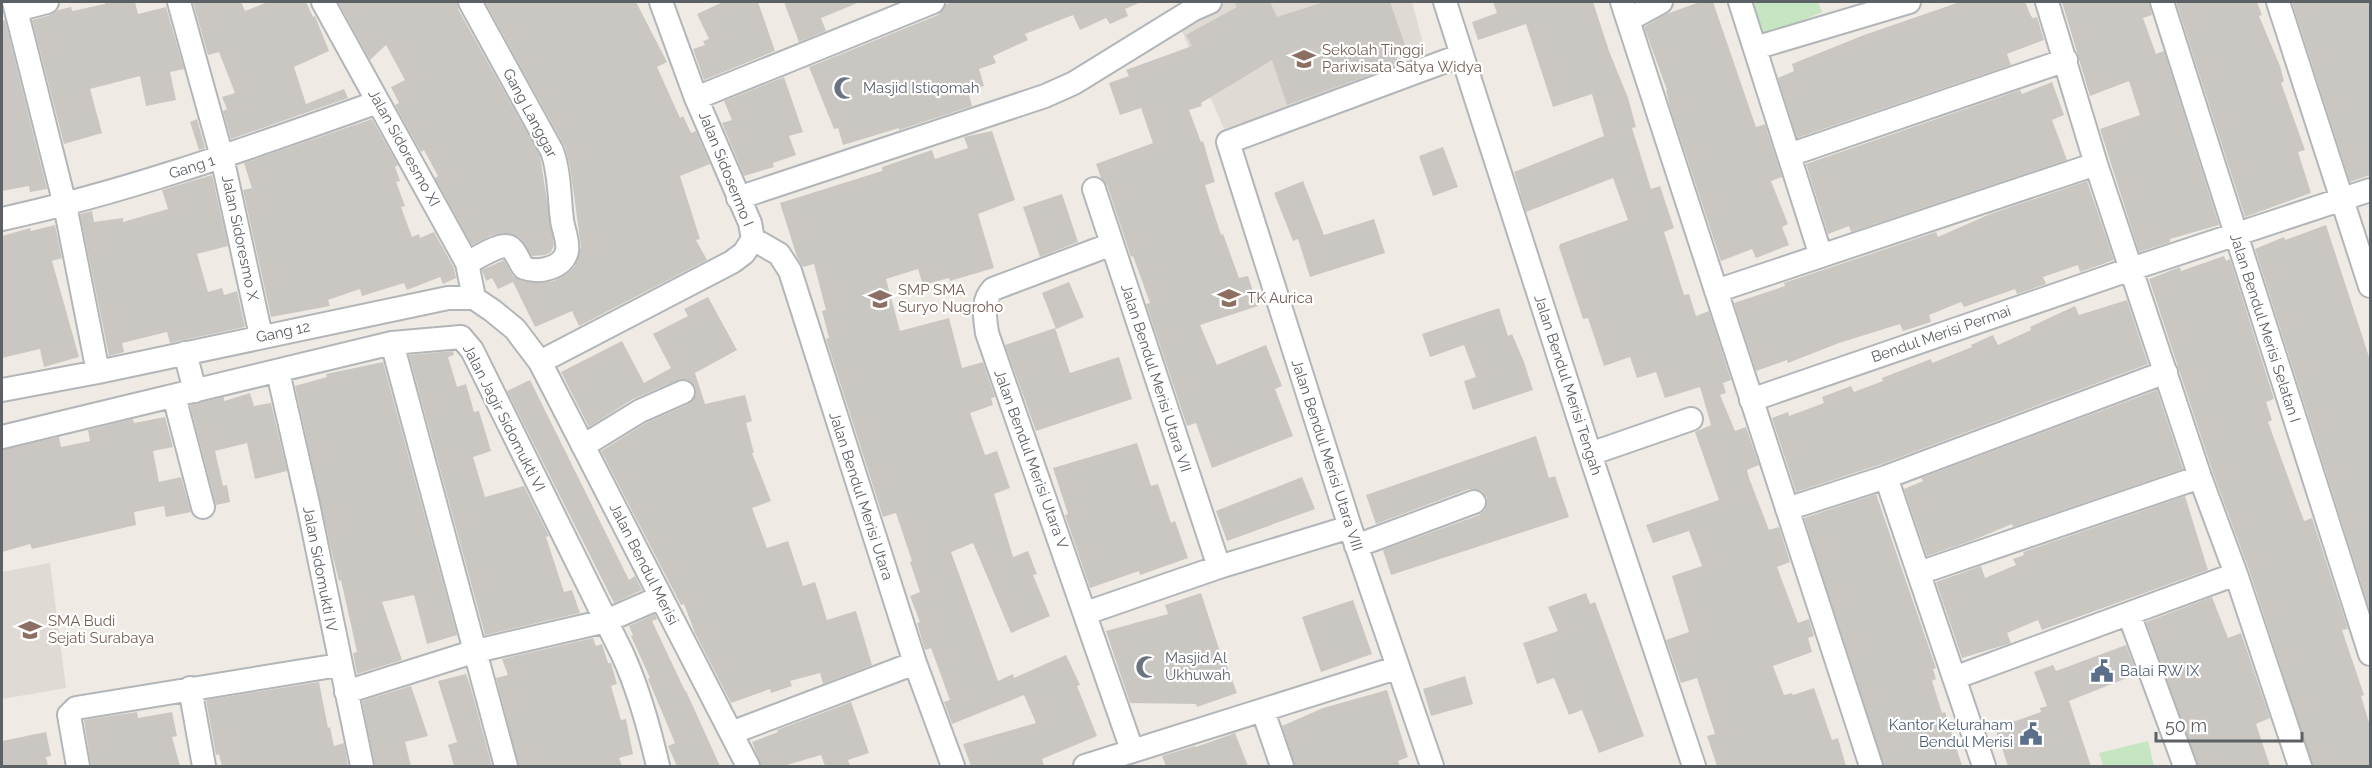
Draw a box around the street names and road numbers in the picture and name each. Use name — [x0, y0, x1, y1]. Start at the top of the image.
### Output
street label: Gang Langgar — [499, 65, 561, 161]
street label: Jalan Sidoresmo XI — [364, 86, 444, 210]
street label: Jalan Sidosermo I — [695, 109, 757, 229]
street label: Gang 1 — [167, 151, 218, 183]
street label: Jalan Sidoresmo X — [218, 174, 262, 303]
street label: Jalan Bendul Merisi Selatan I — [2226, 231, 2304, 425]
street label: Jalan Bendul Merisi Utara VII — [1117, 282, 1195, 474]
street label: Jalan Bendul Merisi Tengah — [1530, 292, 1606, 478]
street label: Bendul Merisi Permai — [1869, 302, 2013, 366]
street label: Gang 12 — [254, 317, 312, 347]
street label: Jalan Jagir Sidomukti VI — [459, 341, 549, 495]
street label: Jalan Bendul Merisi Utara VIII — [1287, 357, 1367, 553]
street label: Jalan Bendul Merisi Utara V — [990, 367, 1072, 551]
street label: Jalan Bendul Merisi Utara — [825, 410, 897, 582]
street label: Jalan Bendul Merisi — [606, 500, 682, 628]
street label: Jalan Sidomukti IV — [299, 505, 341, 633]

